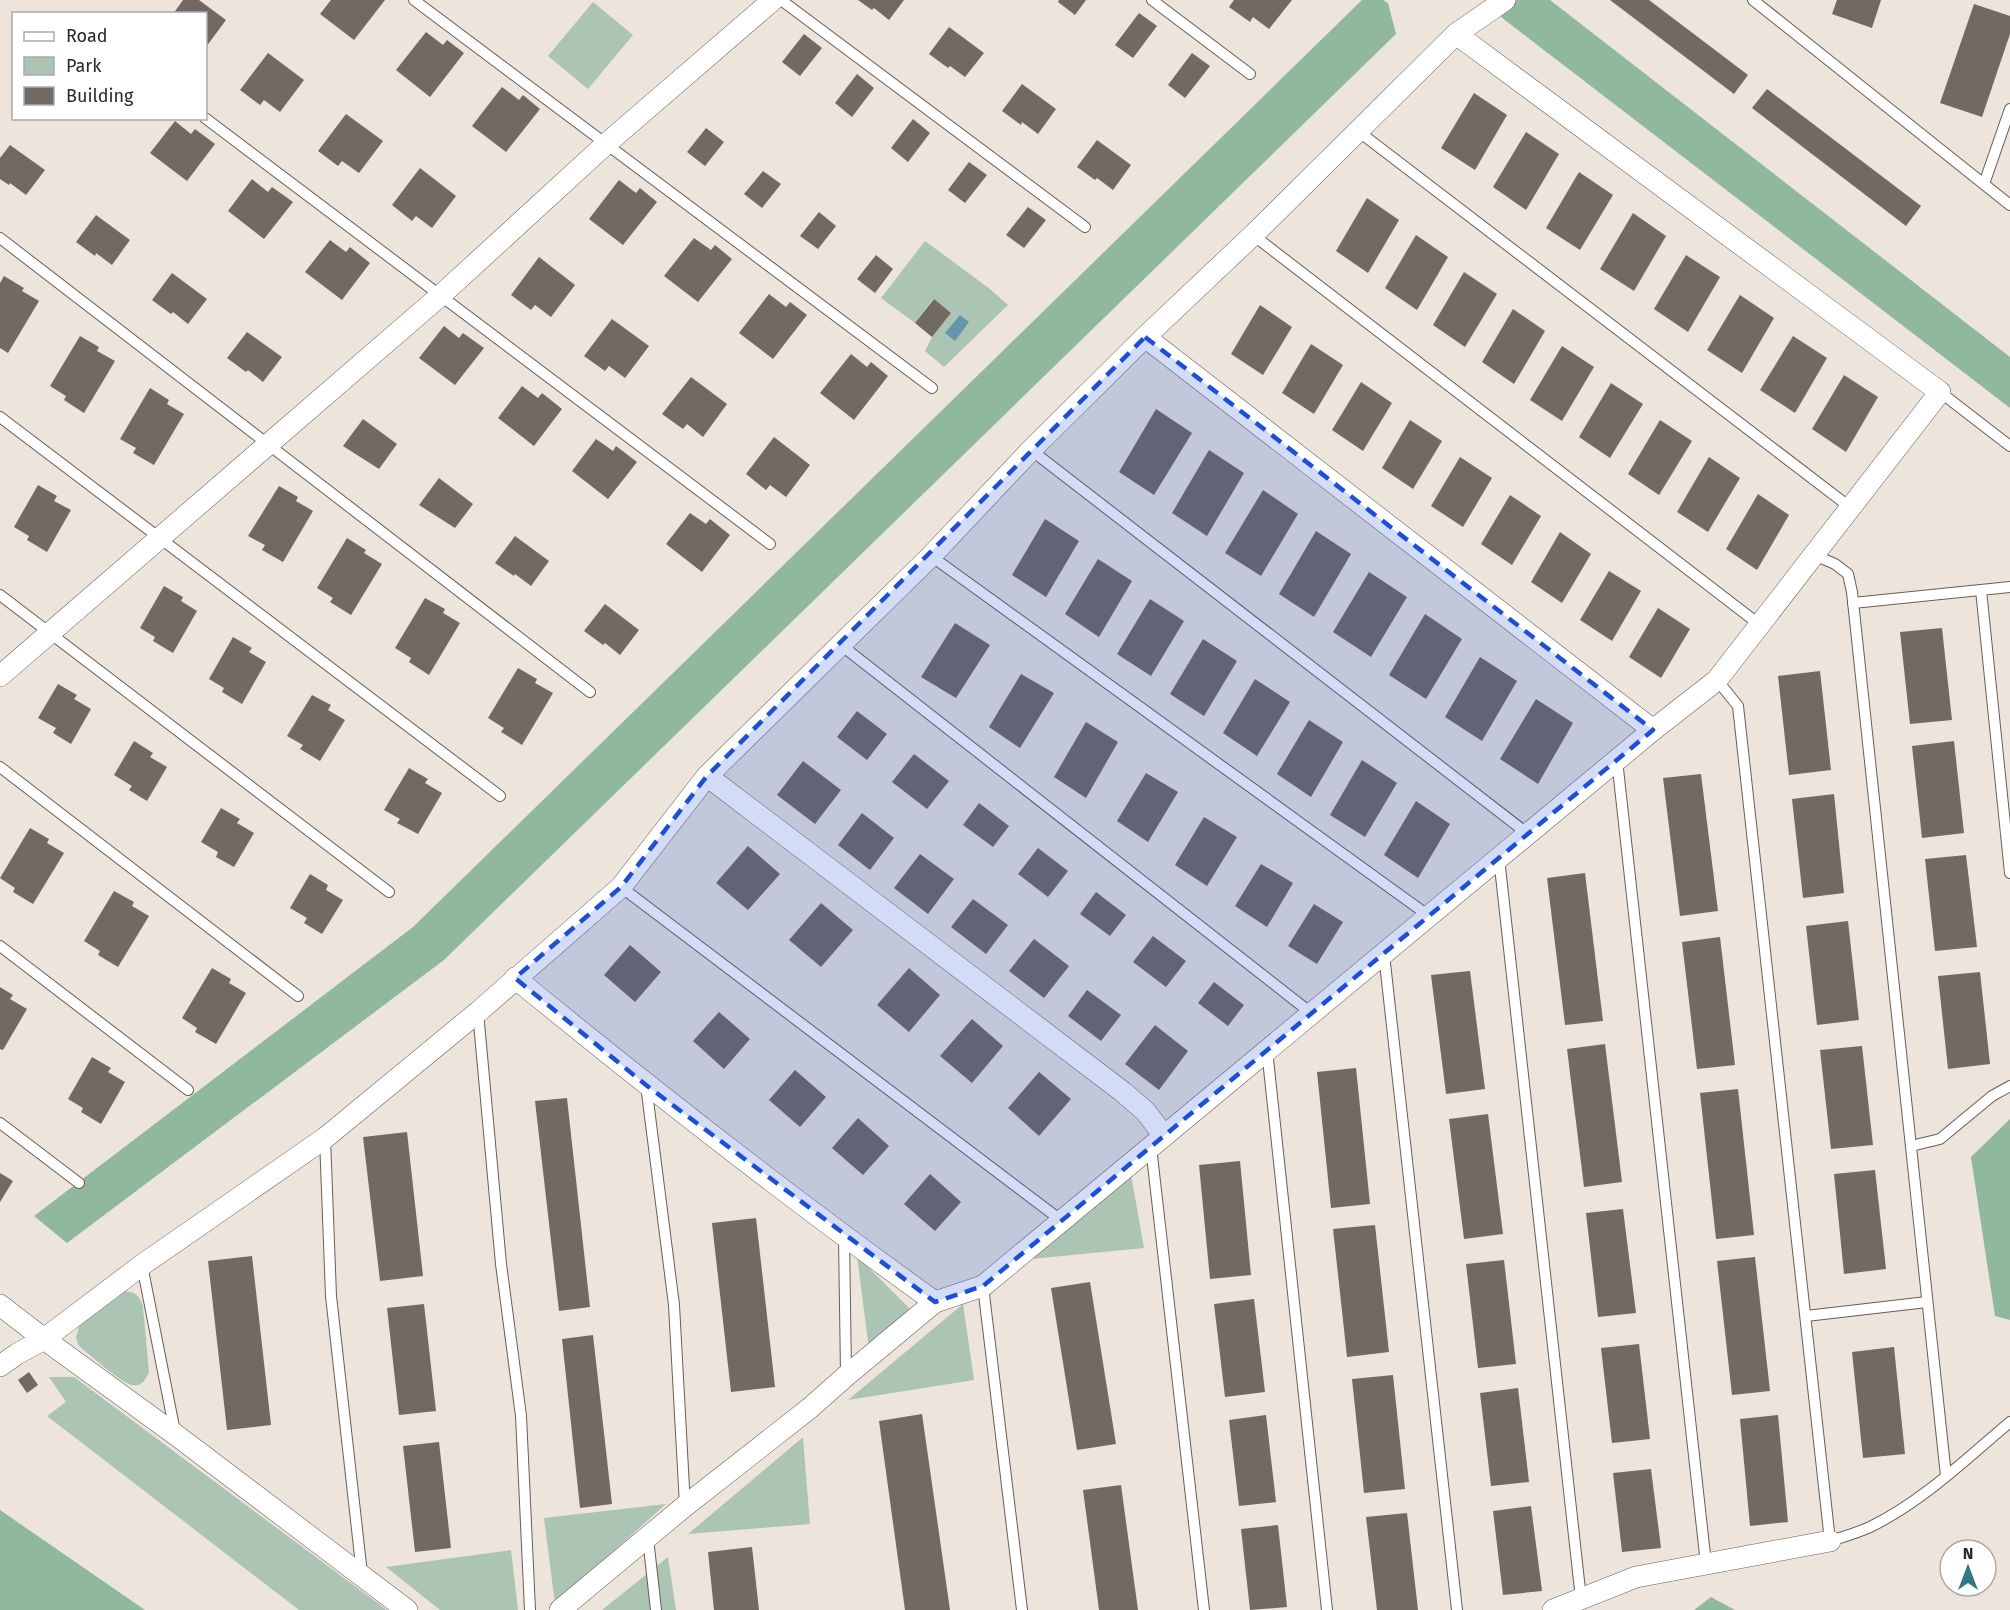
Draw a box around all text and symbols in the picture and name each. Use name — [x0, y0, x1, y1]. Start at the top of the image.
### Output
legend — [12, 12, 207, 120]
text: Road — [66, 25, 108, 47]
text: Park — [66, 55, 102, 77]
text: Building — [66, 85, 134, 107]
north arrow — [1938, 1538, 1998, 1598]
text: N — [1963, 1544, 1973, 1563]

